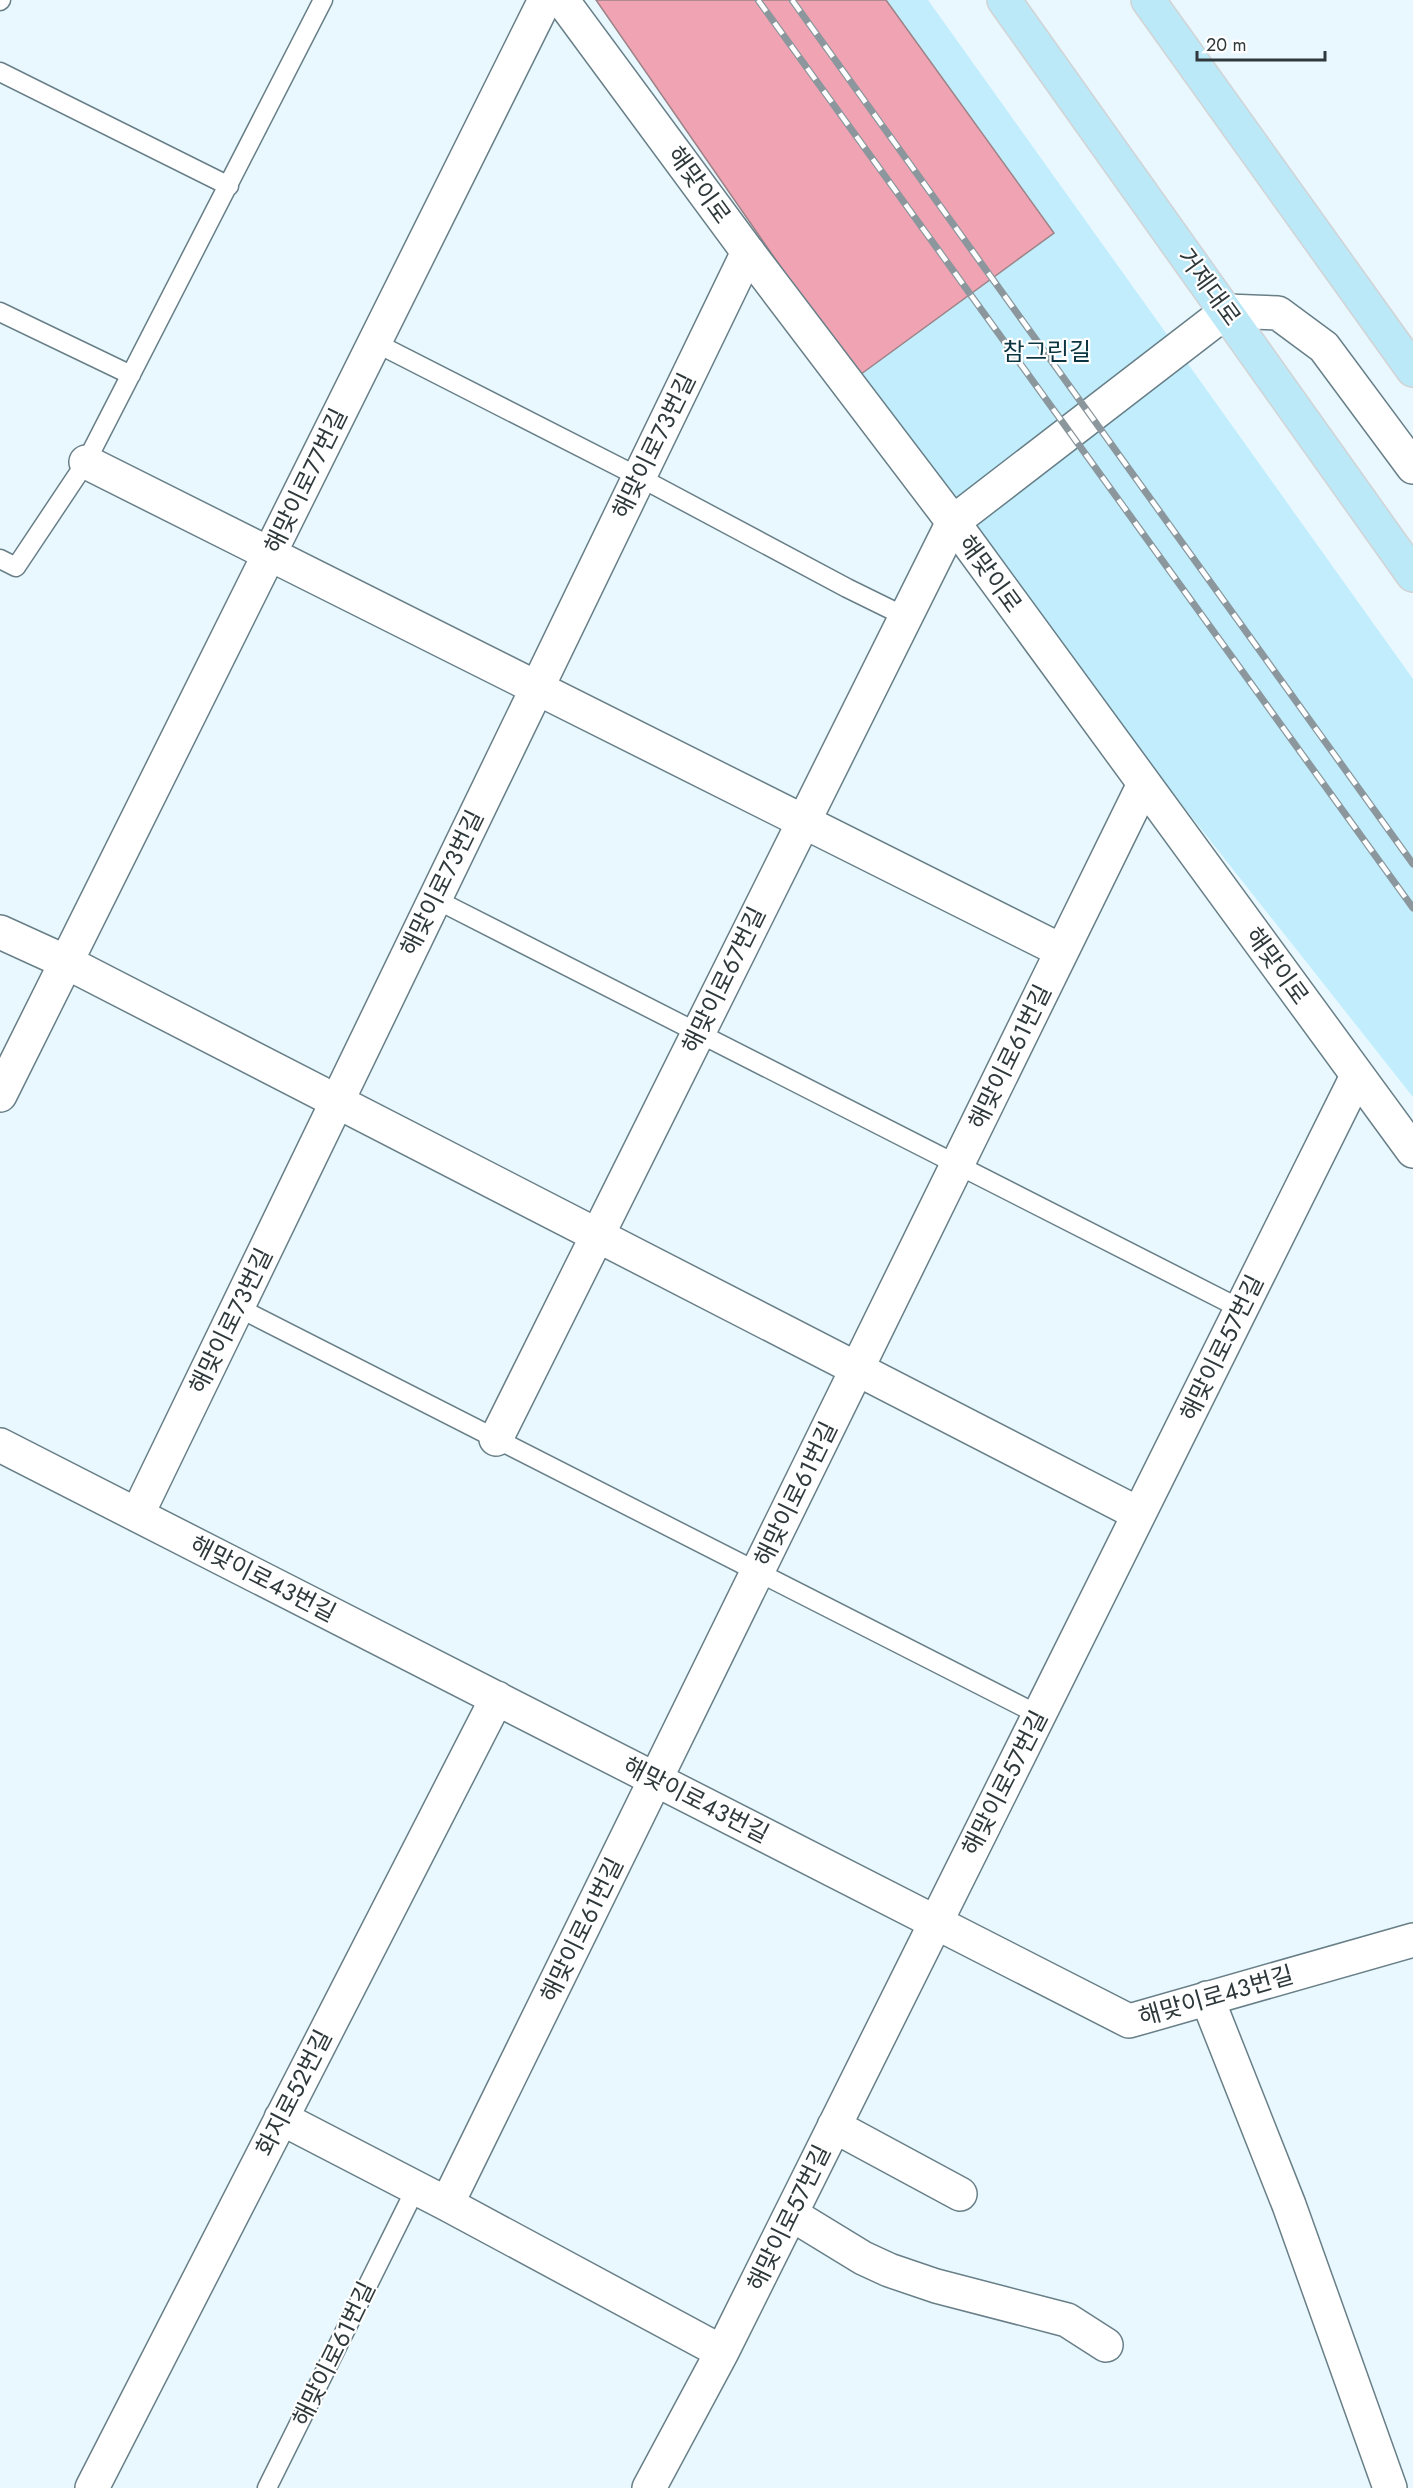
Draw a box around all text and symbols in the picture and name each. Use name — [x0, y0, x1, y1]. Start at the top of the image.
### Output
scale bar — [1197, 24, 1324, 62]
text: 20 m — [1206, 32, 1246, 58]
street label: 해맞이로 — [659, 139, 740, 231]
street label: 거제대로 — [1169, 241, 1250, 333]
park label: 참그린길 — [1003, 334, 1091, 369]
street label: 해맞이로73번길 — [603, 367, 704, 525]
street label: 해맞이로77번길 — [255, 402, 356, 559]
street label: 해맞이로 — [950, 528, 1031, 620]
street label: 해맞이로73번길 — [391, 804, 492, 962]
street label: 해맞이로67번길 — [673, 901, 774, 1059]
street label: 해맞이로 — [1237, 920, 1318, 1012]
street label: 해맞이로61번길 — [959, 979, 1060, 1135]
street label: 해맞이로73번길 — [180, 1242, 281, 1400]
street label: 해맞이로57번길 — [1171, 1269, 1272, 1427]
street label: 해맞이로61번길 — [745, 1416, 846, 1572]
street label: 해맞이로43번길 — [184, 1527, 342, 1630]
street label: 해맞이로57번길 — [953, 1704, 1056, 1861]
street label: 해맞이로43번길 — [617, 1748, 775, 1851]
street label: 해맞이로61번길 — [531, 1852, 632, 2008]
street label: 해맞이로43번길 — [1134, 1957, 1297, 2034]
street label: 화지로52번길 — [247, 2024, 340, 2162]
street label: 해맞이로57번길 — [738, 2139, 839, 2297]
street label: 해맞이로61번길 — [283, 2276, 384, 2432]

